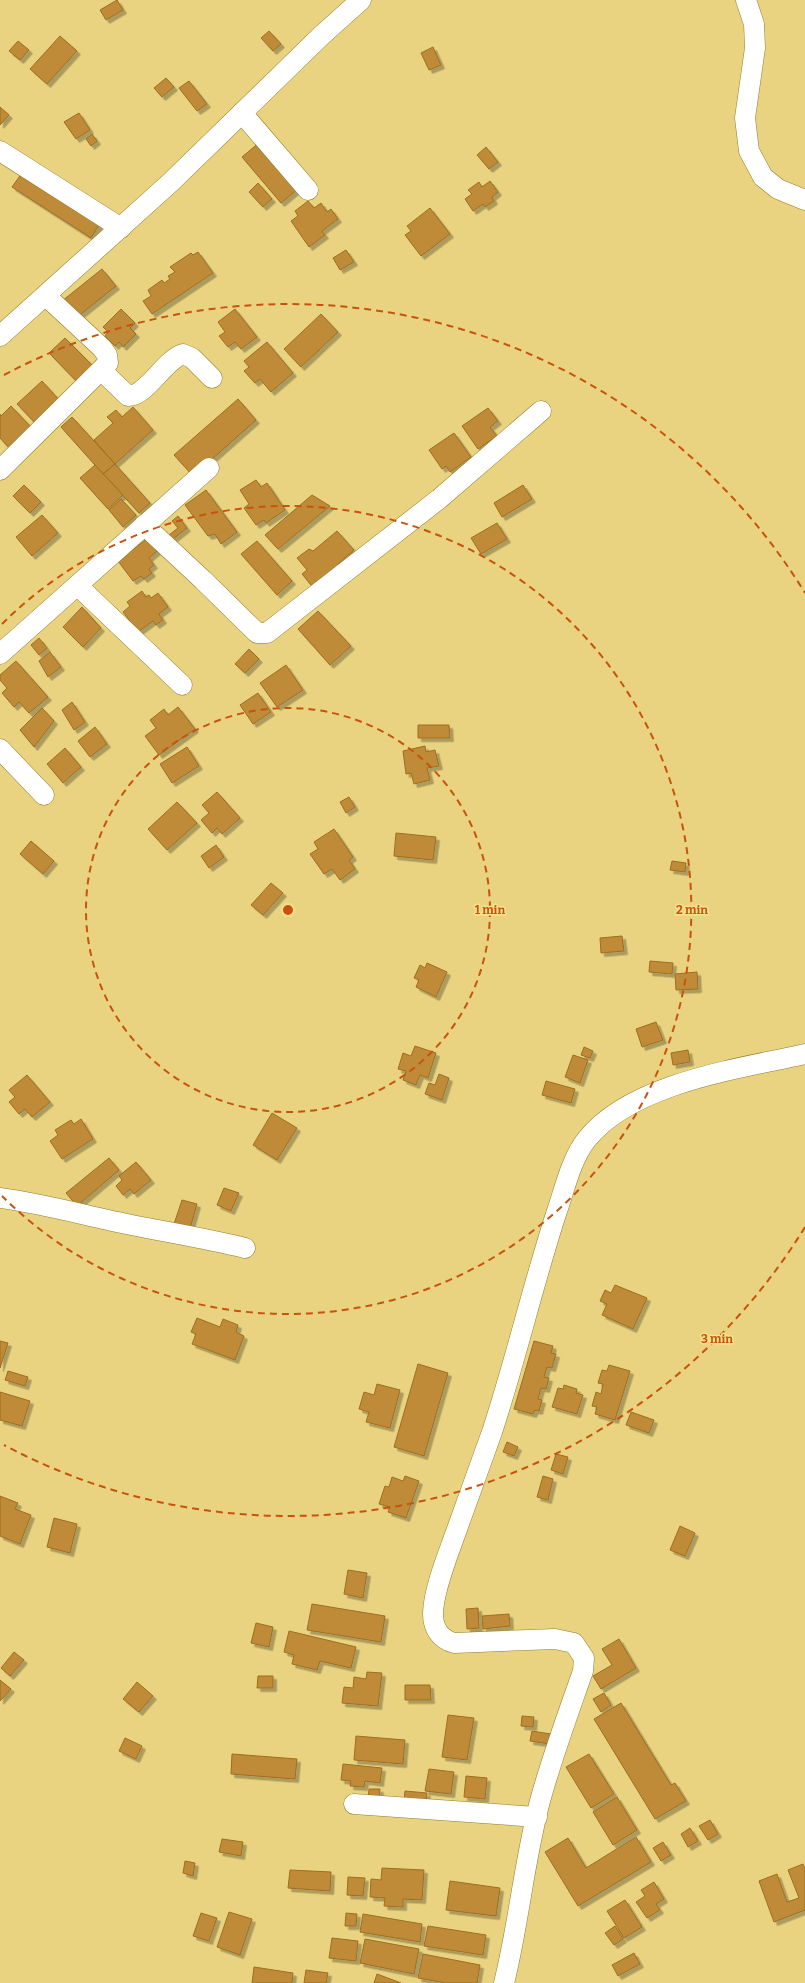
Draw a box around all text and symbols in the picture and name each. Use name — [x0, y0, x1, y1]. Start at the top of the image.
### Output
centre of rings — [281, 903, 295, 917]
text: 1 min — [475, 903, 505, 917]
text: 2 min — [676, 903, 708, 917]
text: 3 min — [701, 1332, 733, 1346]

